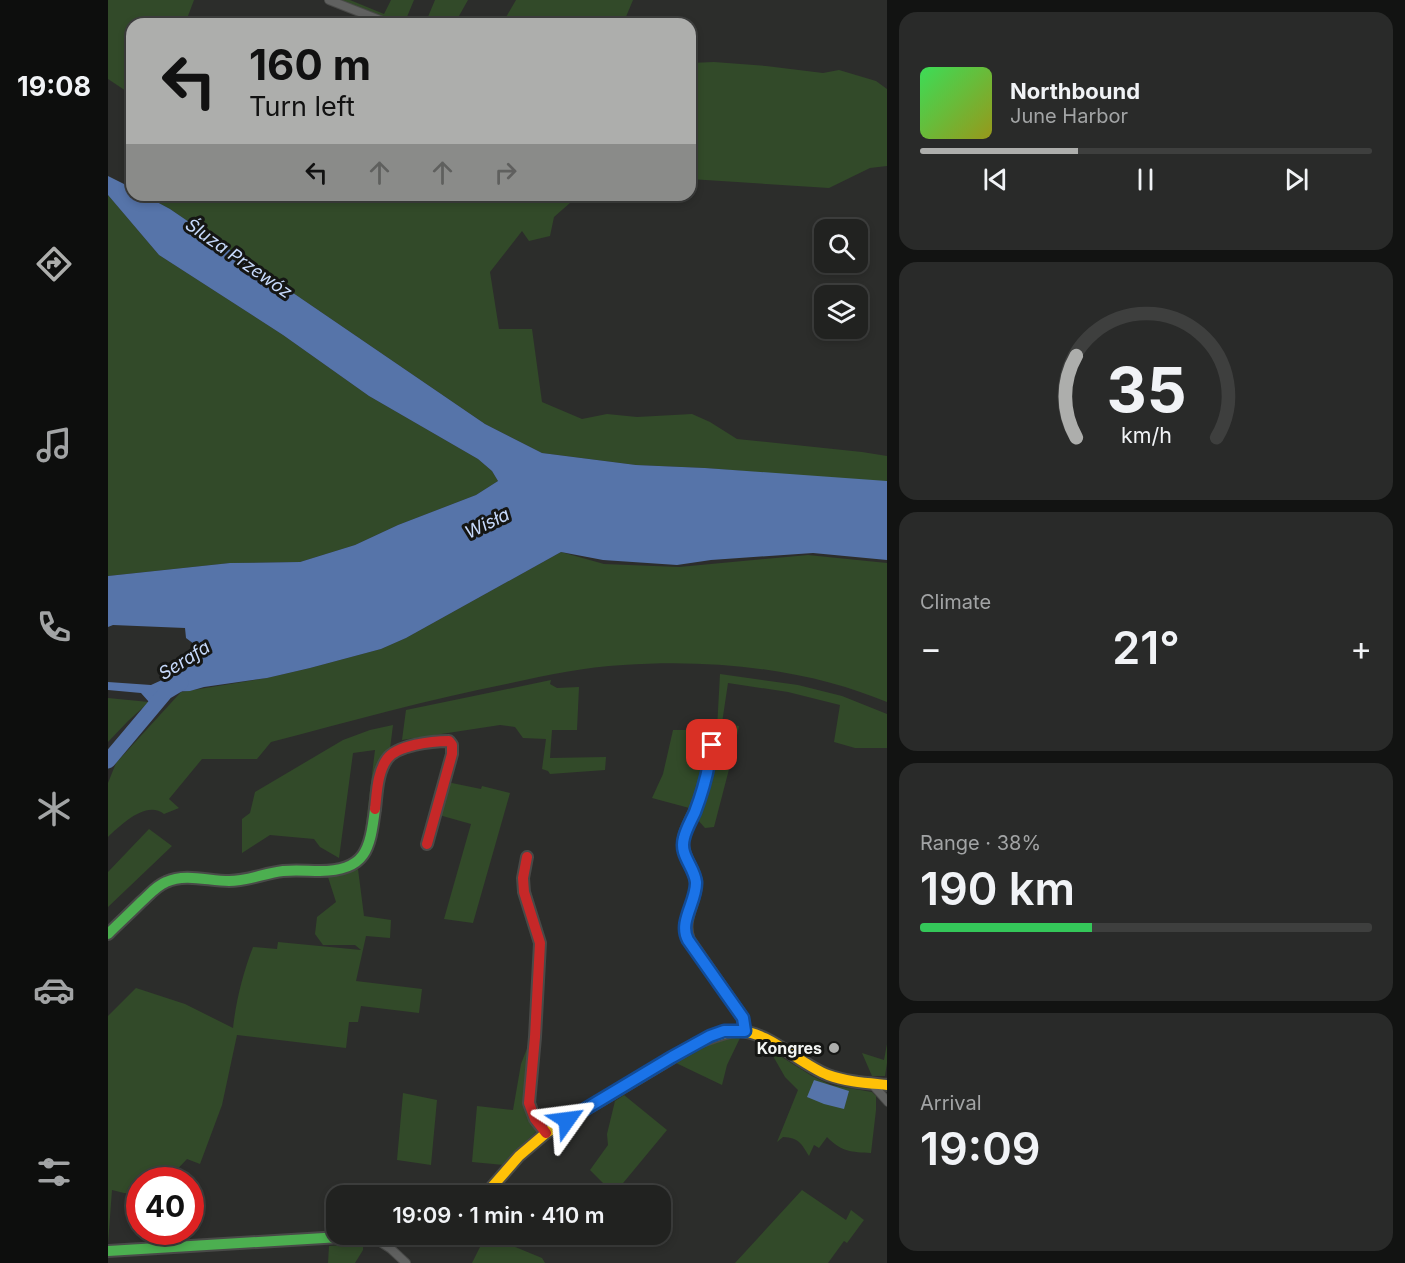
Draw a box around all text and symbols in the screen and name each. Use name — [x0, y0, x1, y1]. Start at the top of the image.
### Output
text: 160 m — [249, 39, 371, 90]
icon: left — [150, 42, 228, 120]
text: 19:08 — [17, 70, 91, 103]
text: Northbound — [1010, 78, 1140, 104]
text: Turn left — [249, 90, 355, 123]
text: June Harbor — [1010, 104, 1128, 128]
icon: left — [300, 156, 333, 189]
icon: ahead — [363, 156, 396, 189]
icon: ahead — [426, 156, 459, 189]
icon: right — [489, 156, 522, 189]
icon: previous — [979, 163, 1012, 196]
icon: pause — [1129, 163, 1162, 196]
icon: next — [1280, 163, 1313, 196]
water label: Śluza Przewóz — [182, 213, 297, 303]
map controls — [814, 219, 868, 339]
button: search — [814, 219, 868, 273]
icon: directions — [33, 243, 75, 285]
button: layers — [814, 285, 868, 339]
text: 35 — [1106, 352, 1186, 427]
text: km/h — [1121, 423, 1171, 449]
icon: music — [33, 424, 75, 466]
water label: Wisła — [461, 503, 513, 543]
text: Climate — [920, 590, 991, 614]
icon: phone — [33, 606, 75, 648]
text: 21° — [1112, 620, 1180, 675]
text: − — [920, 628, 942, 668]
text: + — [1350, 628, 1372, 668]
water label: Serafa — [154, 636, 214, 684]
pin — [686, 719, 737, 770]
icon: arrive — [695, 728, 728, 761]
icon: climate — [33, 788, 75, 830]
text: Range · 38% — [920, 831, 1041, 855]
text: 190 km — [920, 861, 1075, 916]
icon: car — [33, 969, 75, 1011]
place label: Kongres — [757, 1038, 822, 1058]
marker: Kongres — [827, 1041, 841, 1055]
position arrow — [535, 1088, 599, 1152]
text: Arrival — [920, 1091, 982, 1115]
text: 19:09 — [920, 1121, 1041, 1176]
icon: filters — [33, 1151, 75, 1193]
speed limit sign: 40 — [126, 1167, 204, 1245]
text: 19:09 · 1 min · 410 m — [392, 1202, 605, 1228]

